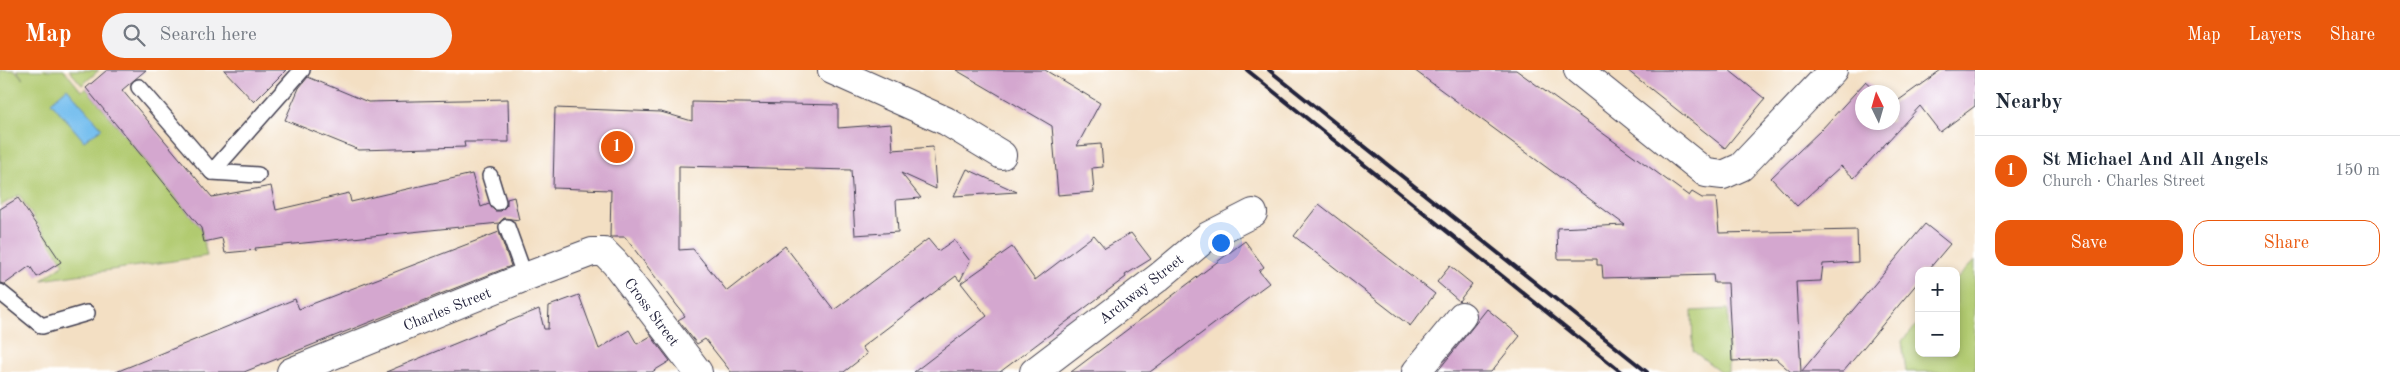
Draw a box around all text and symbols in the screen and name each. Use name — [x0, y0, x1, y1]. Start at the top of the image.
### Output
search box — [102, 13, 452, 58]
icon: search — [120, 21, 148, 49]
text: Map — [25, 23, 72, 47]
text: Search here — [160, 26, 257, 45]
text: Map — [2187, 26, 2221, 44]
text: Layers — [2249, 26, 2301, 44]
text: Share — [2329, 26, 2375, 44]
north arrow — [1855, 85, 1900, 130]
text: Nearby — [1995, 92, 2063, 113]
pin: 1 — [601, 128, 633, 166]
text: St Michael And All Angels — [2042, 151, 2268, 170]
text: 1 — [2006, 163, 2016, 179]
text: 150 m — [2335, 163, 2380, 179]
text: Church · Charles Street — [2042, 174, 2205, 190]
button: Save — [1995, 220, 2183, 266]
button: Share — [2193, 220, 2380, 266]
your location — [1208, 230, 1234, 256]
street label: Archway Street — [1097, 253, 1187, 328]
map controls — [1915, 267, 1960, 357]
button: + — [1915, 267, 1960, 312]
street label: Cross Street — [621, 276, 681, 350]
street label: Charles Street — [402, 286, 494, 335]
button: − — [1915, 312, 1960, 357]

